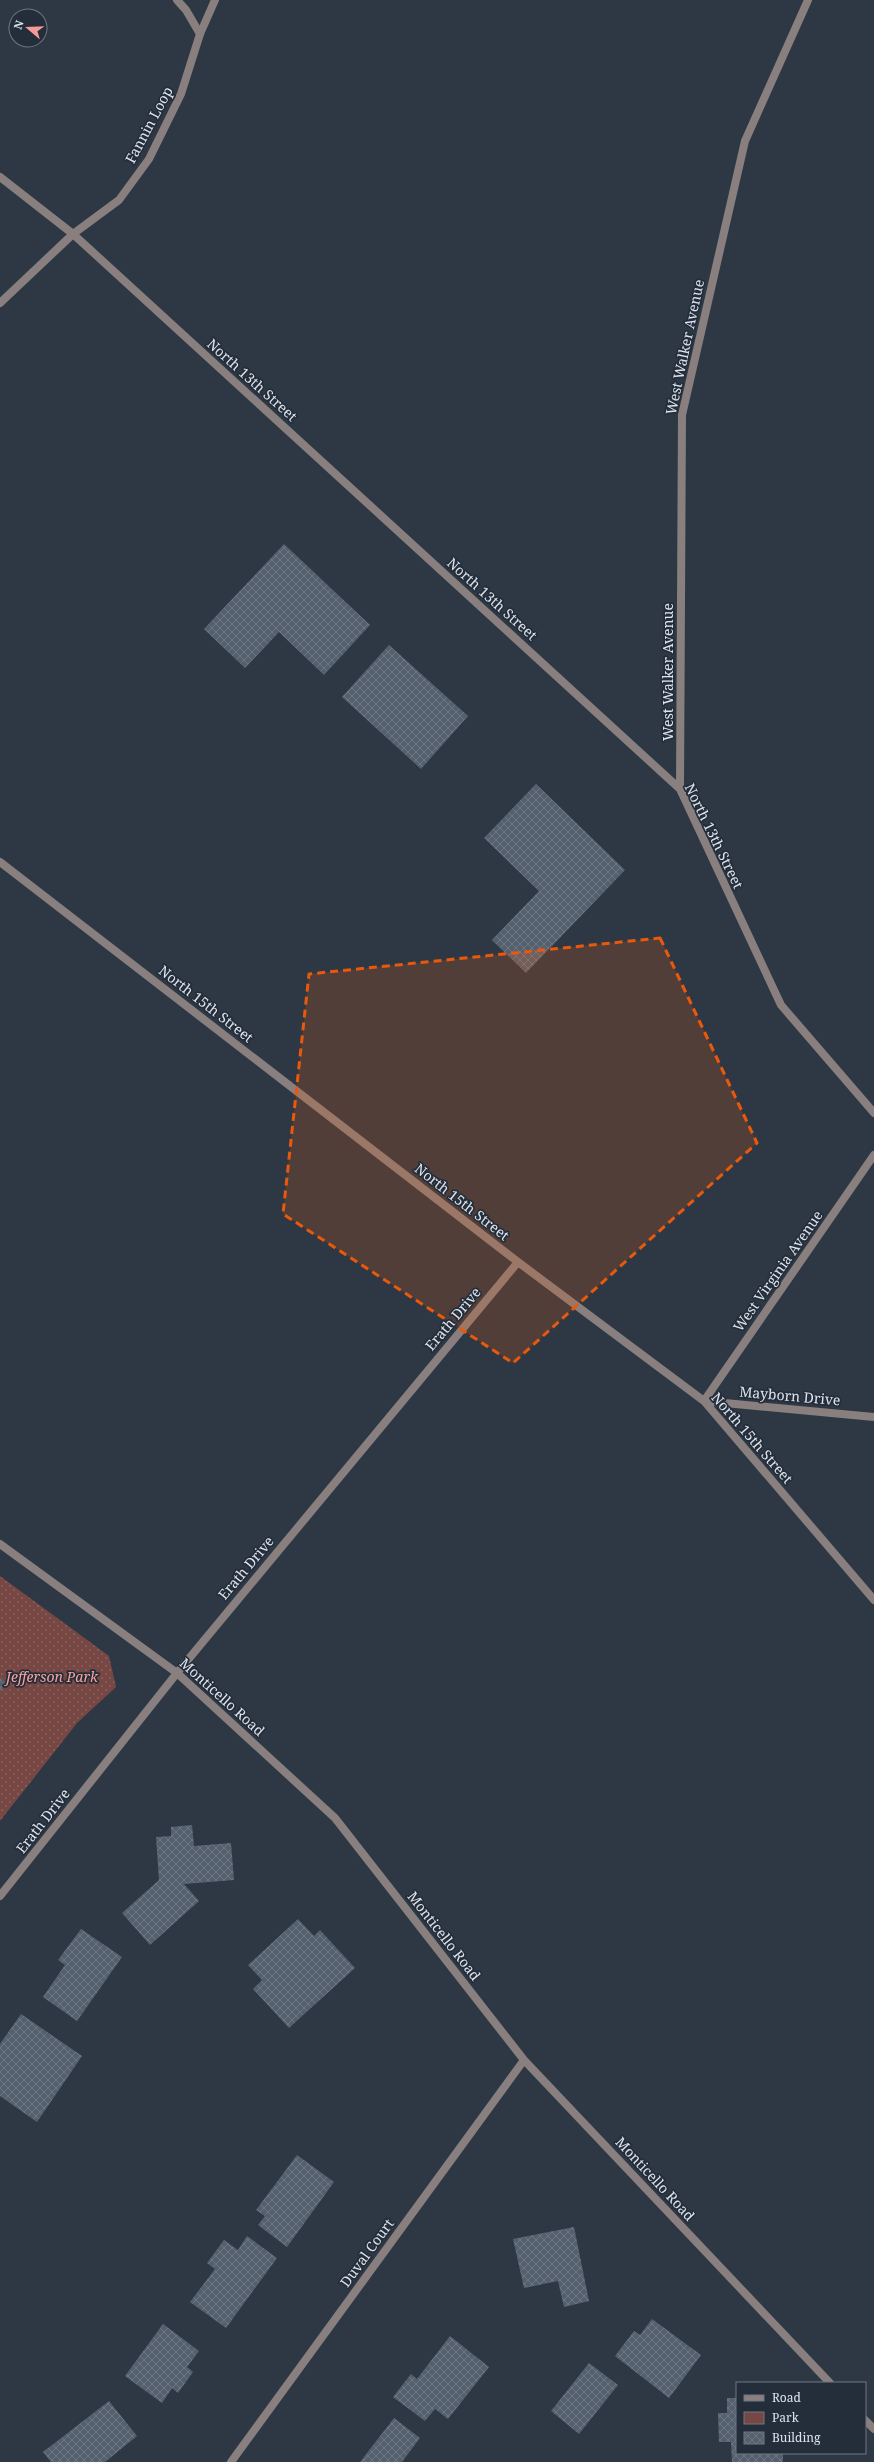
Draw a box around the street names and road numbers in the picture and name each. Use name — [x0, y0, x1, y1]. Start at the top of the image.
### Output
street label: Fannin Loop — [120, 83, 177, 166]
street label: West Walker Avenue — [661, 278, 708, 416]
street label: North 13th Street — [203, 334, 301, 425]
street label: North 13th Street — [443, 553, 541, 644]
street label: West Walker Avenue — [658, 603, 677, 741]
street label: North 13th Street — [681, 780, 748, 892]
street label: North 15th Street — [155, 961, 258, 1047]
street label: North 15th Street — [411, 1159, 514, 1245]
street label: West Virginia Avenue — [729, 1206, 827, 1335]
street label: Erath Drive — [421, 1283, 485, 1354]
street label: Mayborn Drive — [739, 1382, 841, 1409]
street label: North 15th Street — [707, 1388, 797, 1487]
street label: Erath Drive — [214, 1532, 278, 1603]
street label: Monticello Road — [176, 1653, 269, 1740]
street label: Erath Drive — [11, 1784, 74, 1857]
street label: Monticello Road — [404, 1887, 485, 1984]
street label: Monticello Road — [612, 2133, 699, 2225]
street label: Duval Court — [335, 2215, 398, 2291]

